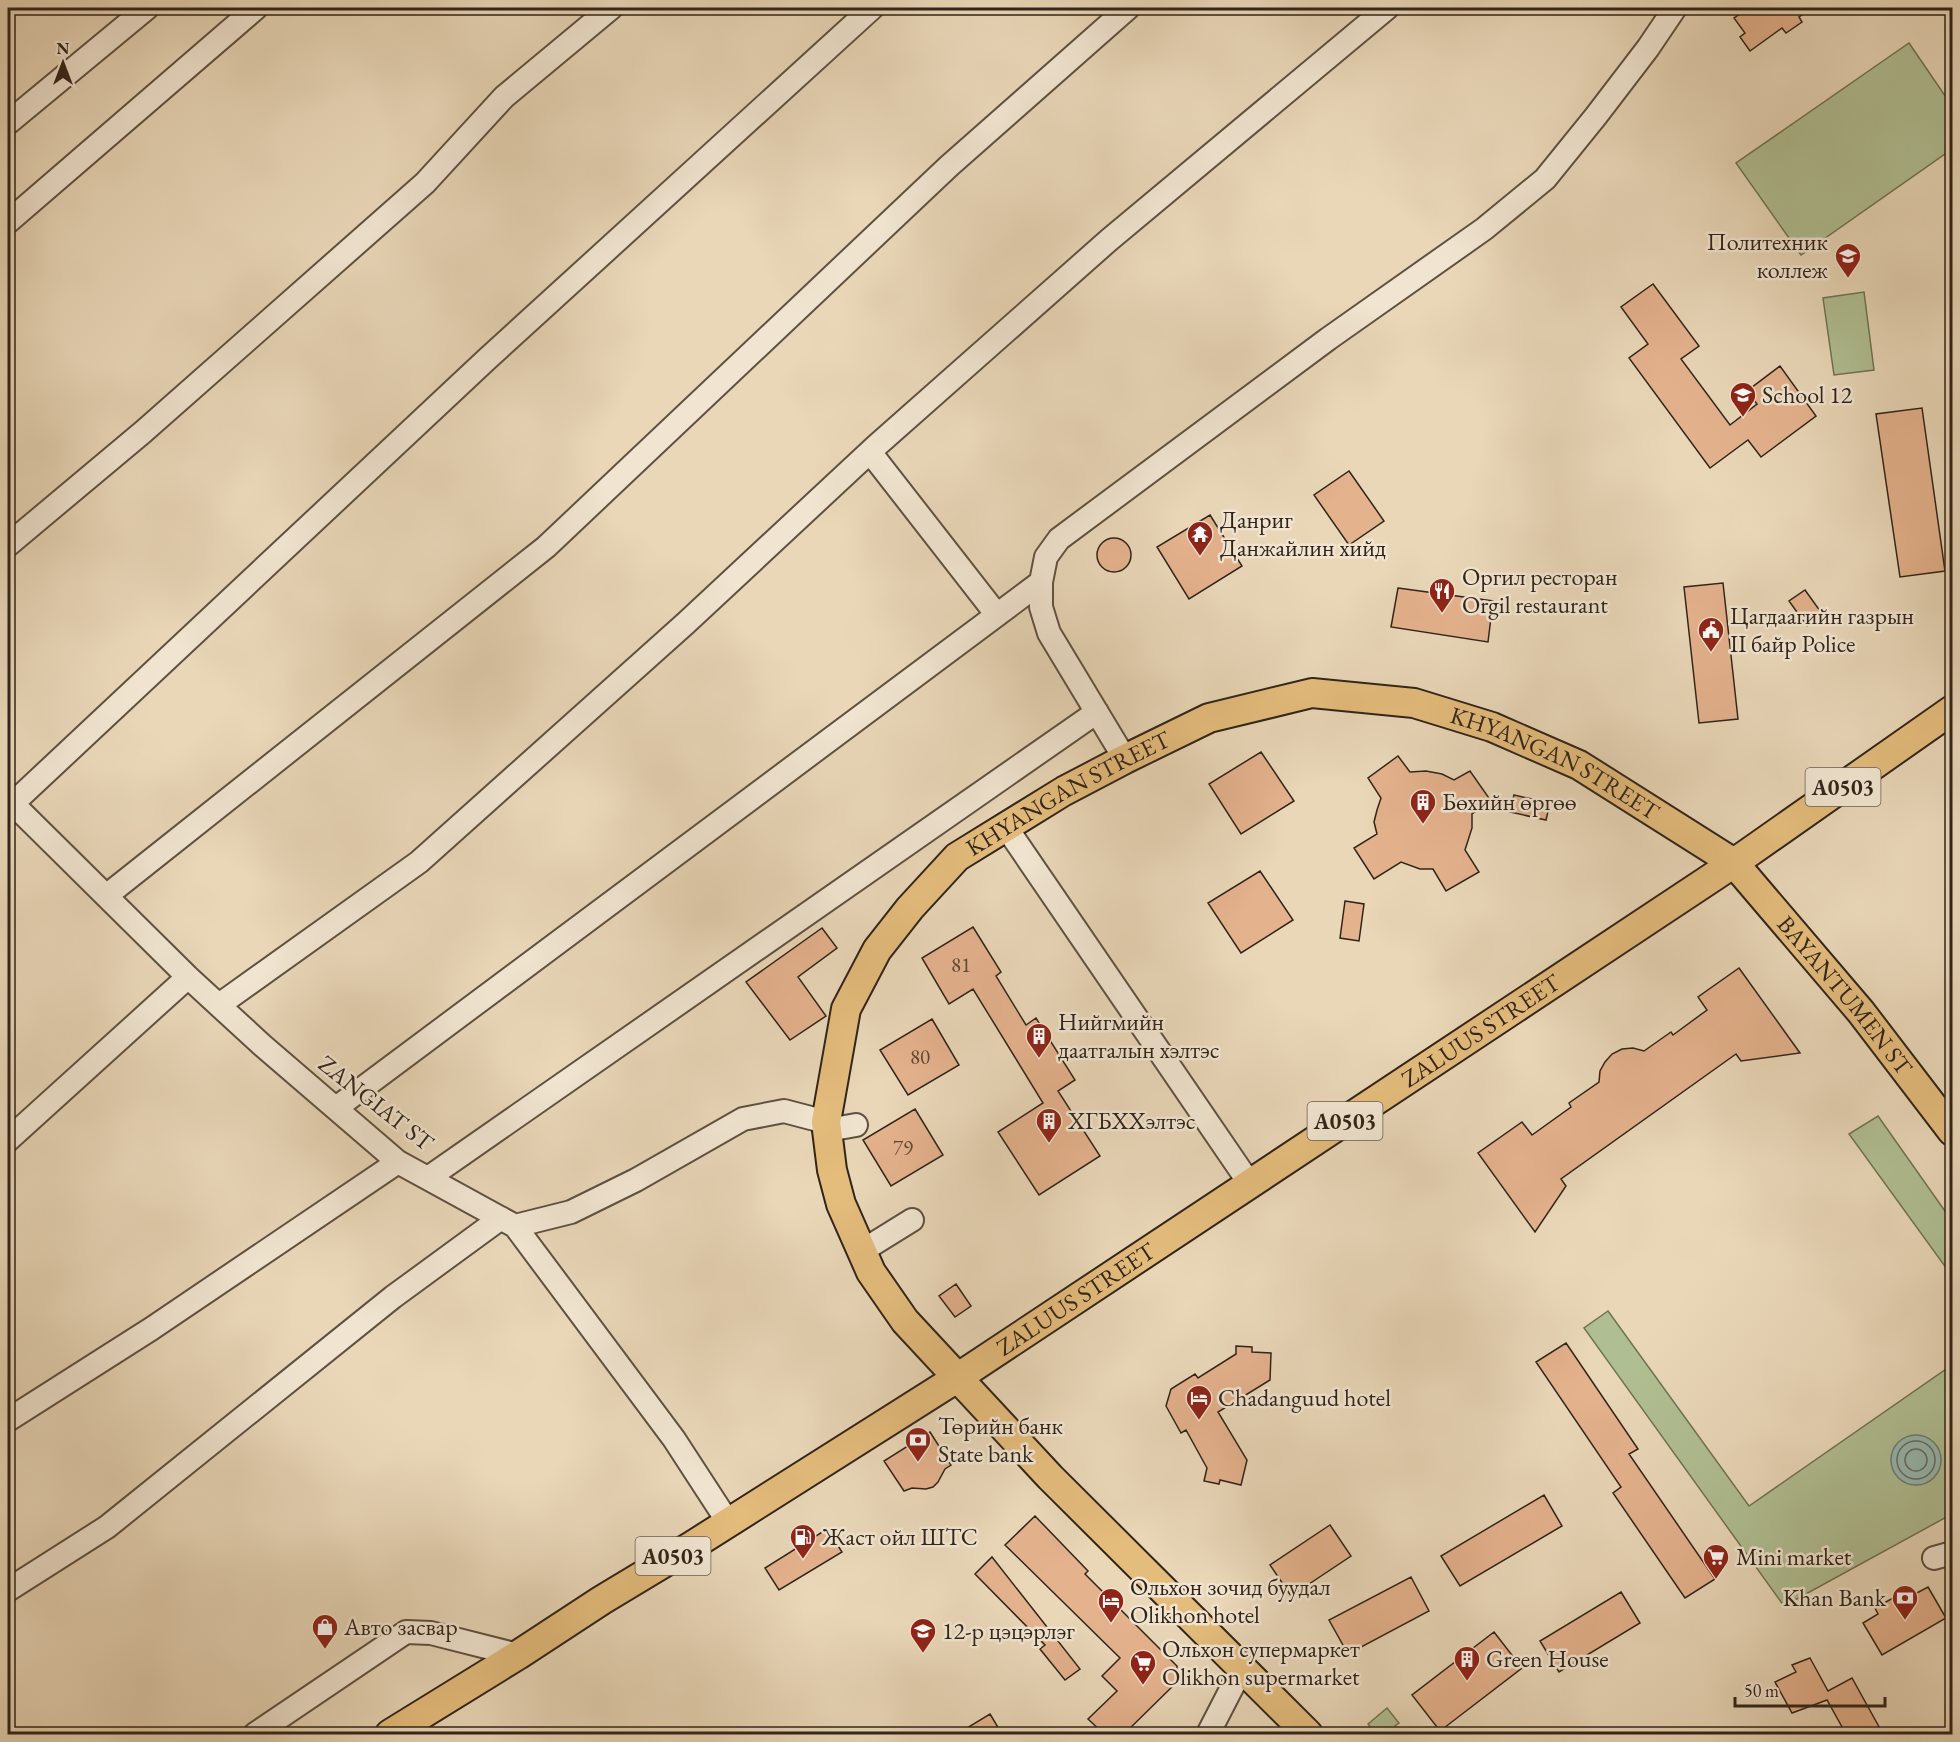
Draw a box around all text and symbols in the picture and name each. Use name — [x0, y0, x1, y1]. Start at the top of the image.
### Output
north arrow — [33, 33, 93, 93]
text: N — [57, 38, 70, 59]
place label: Политехник коллеж — [1707, 226, 1829, 285]
school or university icon: Политехник коллеж — [1833, 241, 1863, 279]
place label: School 12 — [1762, 379, 1853, 410]
school or university icon: School 12 — [1728, 380, 1758, 418]
place label: Данриг Данжайлин хийд — [1220, 504, 1386, 563]
temple icon: Данриг Данжайлин хийд — [1185, 519, 1215, 557]
place label: Оргил ресторан Orgil restaurant — [1462, 561, 1617, 620]
restaurant icon: Оргил ресторан Orgil restaurant — [1427, 576, 1457, 614]
place label: Цагдаагийн газрын II байр Police — [1730, 600, 1914, 659]
public building icon: Цагдаагийн газрын II байр Police — [1696, 615, 1726, 653]
street label: KHYANGAN STREET — [1447, 699, 1666, 827]
street label: KHYANGAN STREET — [960, 723, 1176, 863]
road number: A0503 — [1806, 768, 1880, 806]
place label: Бөхийн өргөө — [1442, 786, 1577, 817]
building icon: Бөхийн өргөө — [1408, 787, 1438, 825]
street label: BAYANTUMEN ST — [1771, 909, 1920, 1082]
house number: 81 — [951, 951, 971, 978]
street label: ZALUUS STREET — [1395, 966, 1567, 1094]
place label: Нийгмийн даатгалын хэлтэс — [1058, 1006, 1220, 1065]
building icon: Нийгмийн даатгалын хэлтэс — [1024, 1021, 1054, 1059]
house number: 80 — [910, 1043, 930, 1070]
street label: ZANGIAT ST — [312, 1048, 441, 1158]
road number: A0503 — [1308, 1102, 1382, 1140]
place label: ХГБХХэлтэс — [1067, 1105, 1196, 1136]
building icon: ХГБХХэлтэс — [1034, 1106, 1064, 1144]
house number: 79 — [893, 1134, 913, 1161]
street label: ZALUUS STREET — [990, 1235, 1162, 1363]
place label: Chadanguud hotel — [1218, 1382, 1391, 1413]
hotel icon: Chadanguud hotel — [1184, 1383, 1214, 1421]
place label: Төрийн банк State bank — [938, 1410, 1063, 1469]
bank icon: Төрийн банк State bank — [903, 1425, 933, 1463]
place label: Жаст ойл ШТС — [821, 1521, 978, 1552]
fuel station icon: Жаст ойл ШТС — [788, 1522, 818, 1560]
road number: A0503 — [636, 1537, 710, 1575]
place label: Mini market — [1736, 1541, 1852, 1572]
supermarket icon: Mini market — [1701, 1542, 1731, 1580]
place label: Ольхон зочид буудал Olikhon hotel — [1130, 1571, 1331, 1630]
place label: Khan Bank — [1783, 1582, 1887, 1613]
bank icon: Khan Bank — [1890, 1583, 1920, 1621]
hotel icon: Ольхон зочид буудал Olikhon hotel — [1096, 1586, 1126, 1624]
place label: Авто засвар — [343, 1611, 458, 1642]
shop icon: Авто засвар — [310, 1612, 340, 1650]
place label: 12-р цэцэрлэг — [942, 1615, 1075, 1646]
school or university icon: 12-р цэцэрлэг — [908, 1616, 938, 1654]
place label: Ольхон супермаркет Olikhon supermarket — [1162, 1633, 1360, 1692]
place label: Green House — [1486, 1643, 1609, 1674]
building icon: Green House — [1452, 1644, 1482, 1682]
supermarket icon: Ольхон супермаркет Olikhon supermarket — [1128, 1648, 1158, 1686]
scale bar — [1735, 1670, 1885, 1708]
text: 50 m — [1744, 1679, 1779, 1702]

